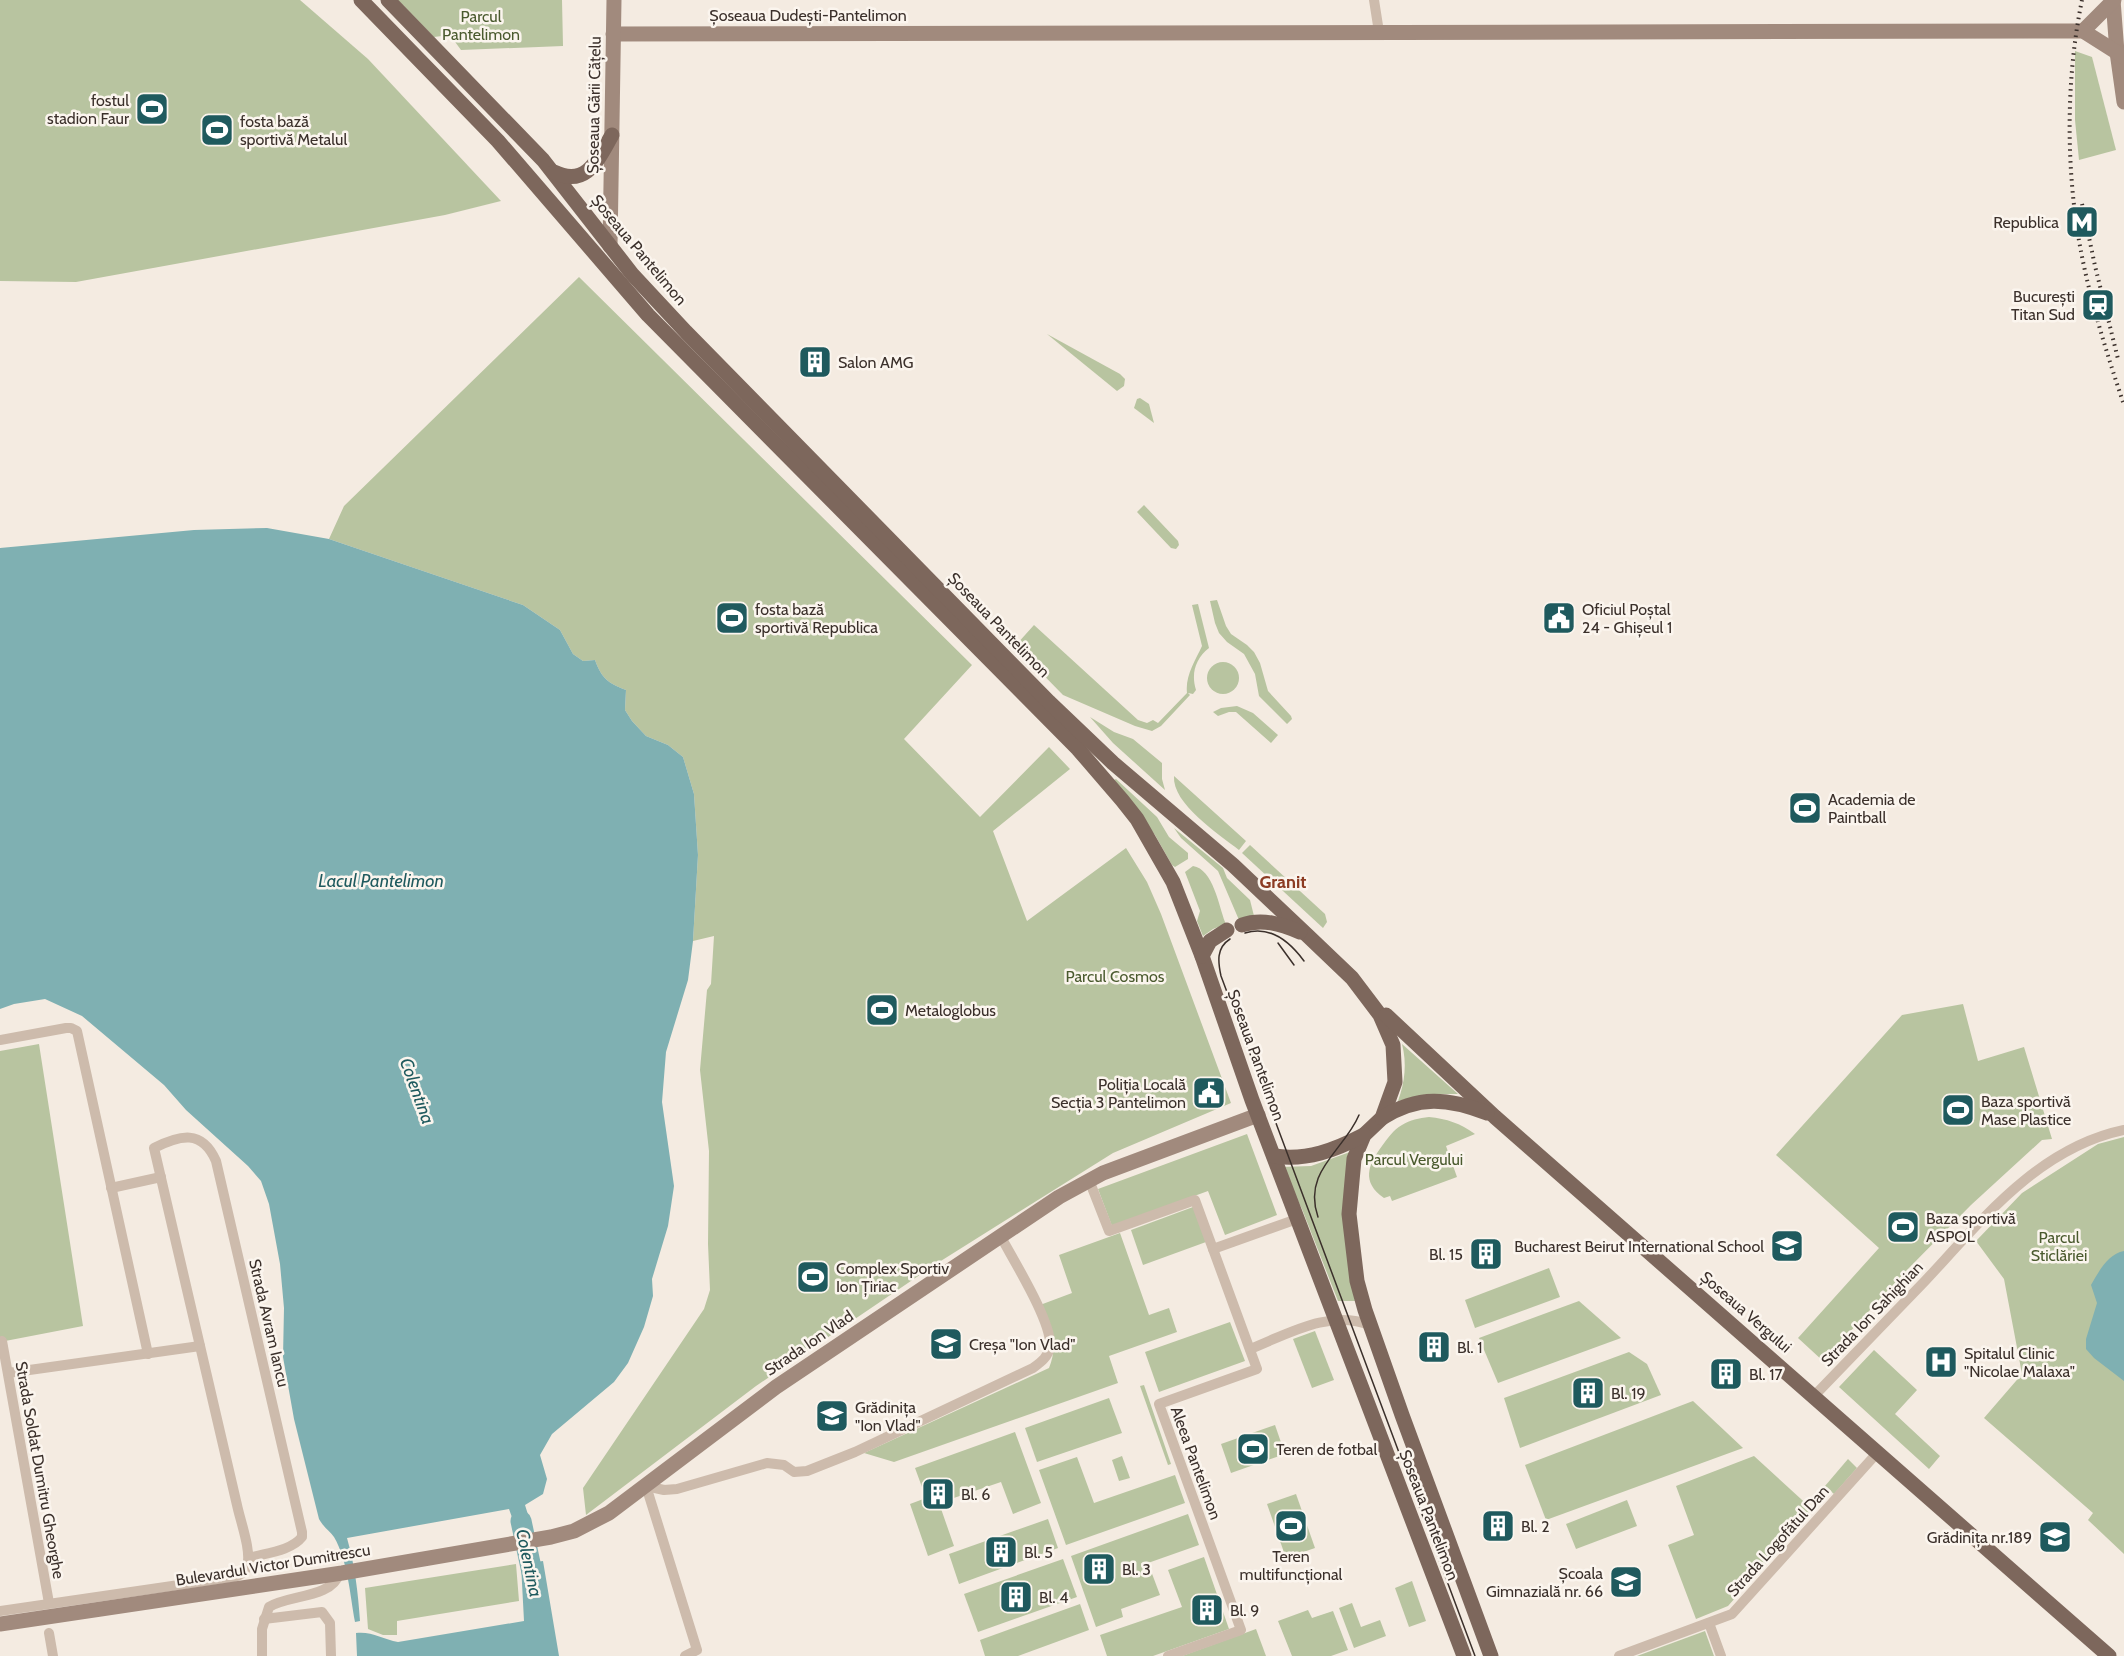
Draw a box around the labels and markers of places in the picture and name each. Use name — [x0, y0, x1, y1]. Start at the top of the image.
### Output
place label: fostul stadion Faur — [47, 91, 130, 128]
sports icon: fostul stadion Faur — [134, 91, 170, 127]
sports icon: fosta bază sportivă Metalul — [199, 112, 235, 148]
place label: fosta bază sportivă Metalul — [240, 112, 347, 149]
metro station icon: Republica — [2064, 204, 2100, 240]
place label: Republica — [1993, 213, 2059, 232]
place label: București Titan Sud — [2011, 287, 2075, 324]
station icon: București Titan Sud — [2080, 287, 2116, 323]
building icon: Salon AMG — [797, 344, 833, 380]
place label: Salon AMG — [838, 353, 914, 372]
sports icon: fosta bază sportivă Republica — [714, 600, 750, 636]
place label: fosta bază sportivă Republica — [755, 600, 878, 637]
public building icon: Oficiul Poștal 24 - Ghișeul 1 — [1541, 600, 1577, 636]
place label: Oficiul Poștal 24 - Ghișeul 1 — [1582, 600, 1672, 638]
sports icon: Academia de Paintball — [1787, 790, 1823, 826]
place label: Academia de Paintball — [1828, 790, 1915, 827]
sports icon: Metaloglobus — [864, 992, 900, 1028]
place label: Metaloglobus — [905, 1001, 996, 1020]
place label: Poliția Locală Secția 3 Pantelimon — [1051, 1075, 1186, 1113]
public building icon: Poliția Locală Secția 3 Pantelimon — [1191, 1075, 1227, 1111]
sports icon: Baza sportivă Mase Plastice — [1940, 1092, 1976, 1128]
place label: Baza sportivă Mase Plastice — [1981, 1092, 2071, 1129]
sports icon: Baza sportivă ASPOL — [1885, 1209, 1921, 1245]
place label: Baza sportivă ASPOL — [1926, 1209, 2016, 1246]
school or university icon: Bucharest Beirut International School — [1769, 1228, 1805, 1264]
building icon: Bl. 15 — [1468, 1236, 1504, 1272]
place label: Bucharest Beirut International School — [1514, 1237, 1764, 1256]
place label: Bl. 15 — [1429, 1245, 1463, 1264]
sports icon: Complex Sportiv Ion Țiriac — [795, 1259, 831, 1295]
place label: Complex Sportiv Ion Țiriac — [836, 1259, 949, 1297]
school or university icon: Creșa "Ion Vlad" — [928, 1326, 964, 1362]
building icon: Bl. 1 — [1416, 1329, 1452, 1365]
place label: Creșa "Ion Vlad" — [969, 1335, 1075, 1355]
place label: Bl. 1 — [1457, 1338, 1482, 1357]
hospital icon: Spitalul Clinic "Nicolae Malaxa" — [1923, 1344, 1959, 1380]
place label: Spitalul Clinic "Nicolae Malaxa" — [1964, 1344, 2075, 1381]
building icon: Bl. 17 — [1708, 1356, 1744, 1392]
place label: Bl. 17 — [1749, 1365, 1782, 1384]
building icon: Bl. 19 — [1570, 1375, 1606, 1411]
place label: Bl. 19 — [1611, 1384, 1645, 1403]
school or university icon: Grădinița "Ion Vlad" — [814, 1398, 850, 1434]
place label: Grădinița "Ion Vlad" — [855, 1398, 921, 1435]
sports icon: Teren de fotbal — [1235, 1431, 1271, 1467]
place label: Teren de fotbal — [1276, 1440, 1377, 1459]
building icon: Bl. 6 — [920, 1476, 956, 1512]
place label: Bl. 6 — [961, 1485, 990, 1504]
sports icon: Teren multifuncțional — [1273, 1508, 1309, 1544]
building icon: Bl. 2 — [1480, 1508, 1516, 1544]
place label: Bl. 2 — [1521, 1517, 1550, 1536]
school or university icon: Grădinița nr.189 — [2037, 1519, 2073, 1555]
place label: Grădinița nr.189 — [1927, 1528, 2032, 1548]
building icon: Bl. 5 — [983, 1534, 1019, 1570]
place label: Bl. 5 — [1024, 1543, 1053, 1562]
place label: Teren multifuncțional — [1240, 1547, 1343, 1585]
building icon: Bl. 3 — [1081, 1551, 1117, 1587]
place label: Bl. 3 — [1122, 1560, 1151, 1579]
place label: Școala Gimnazială nr. 66 — [1486, 1564, 1603, 1601]
school or university icon: Școala Gimnazială nr. 66 — [1608, 1564, 1644, 1600]
building icon: Bl. 4 — [998, 1579, 1034, 1615]
place label: Bl. 4 — [1039, 1588, 1068, 1607]
building icon: Bl. 9 — [1189, 1592, 1225, 1628]
place label: Bl. 9 — [1230, 1601, 1259, 1620]

